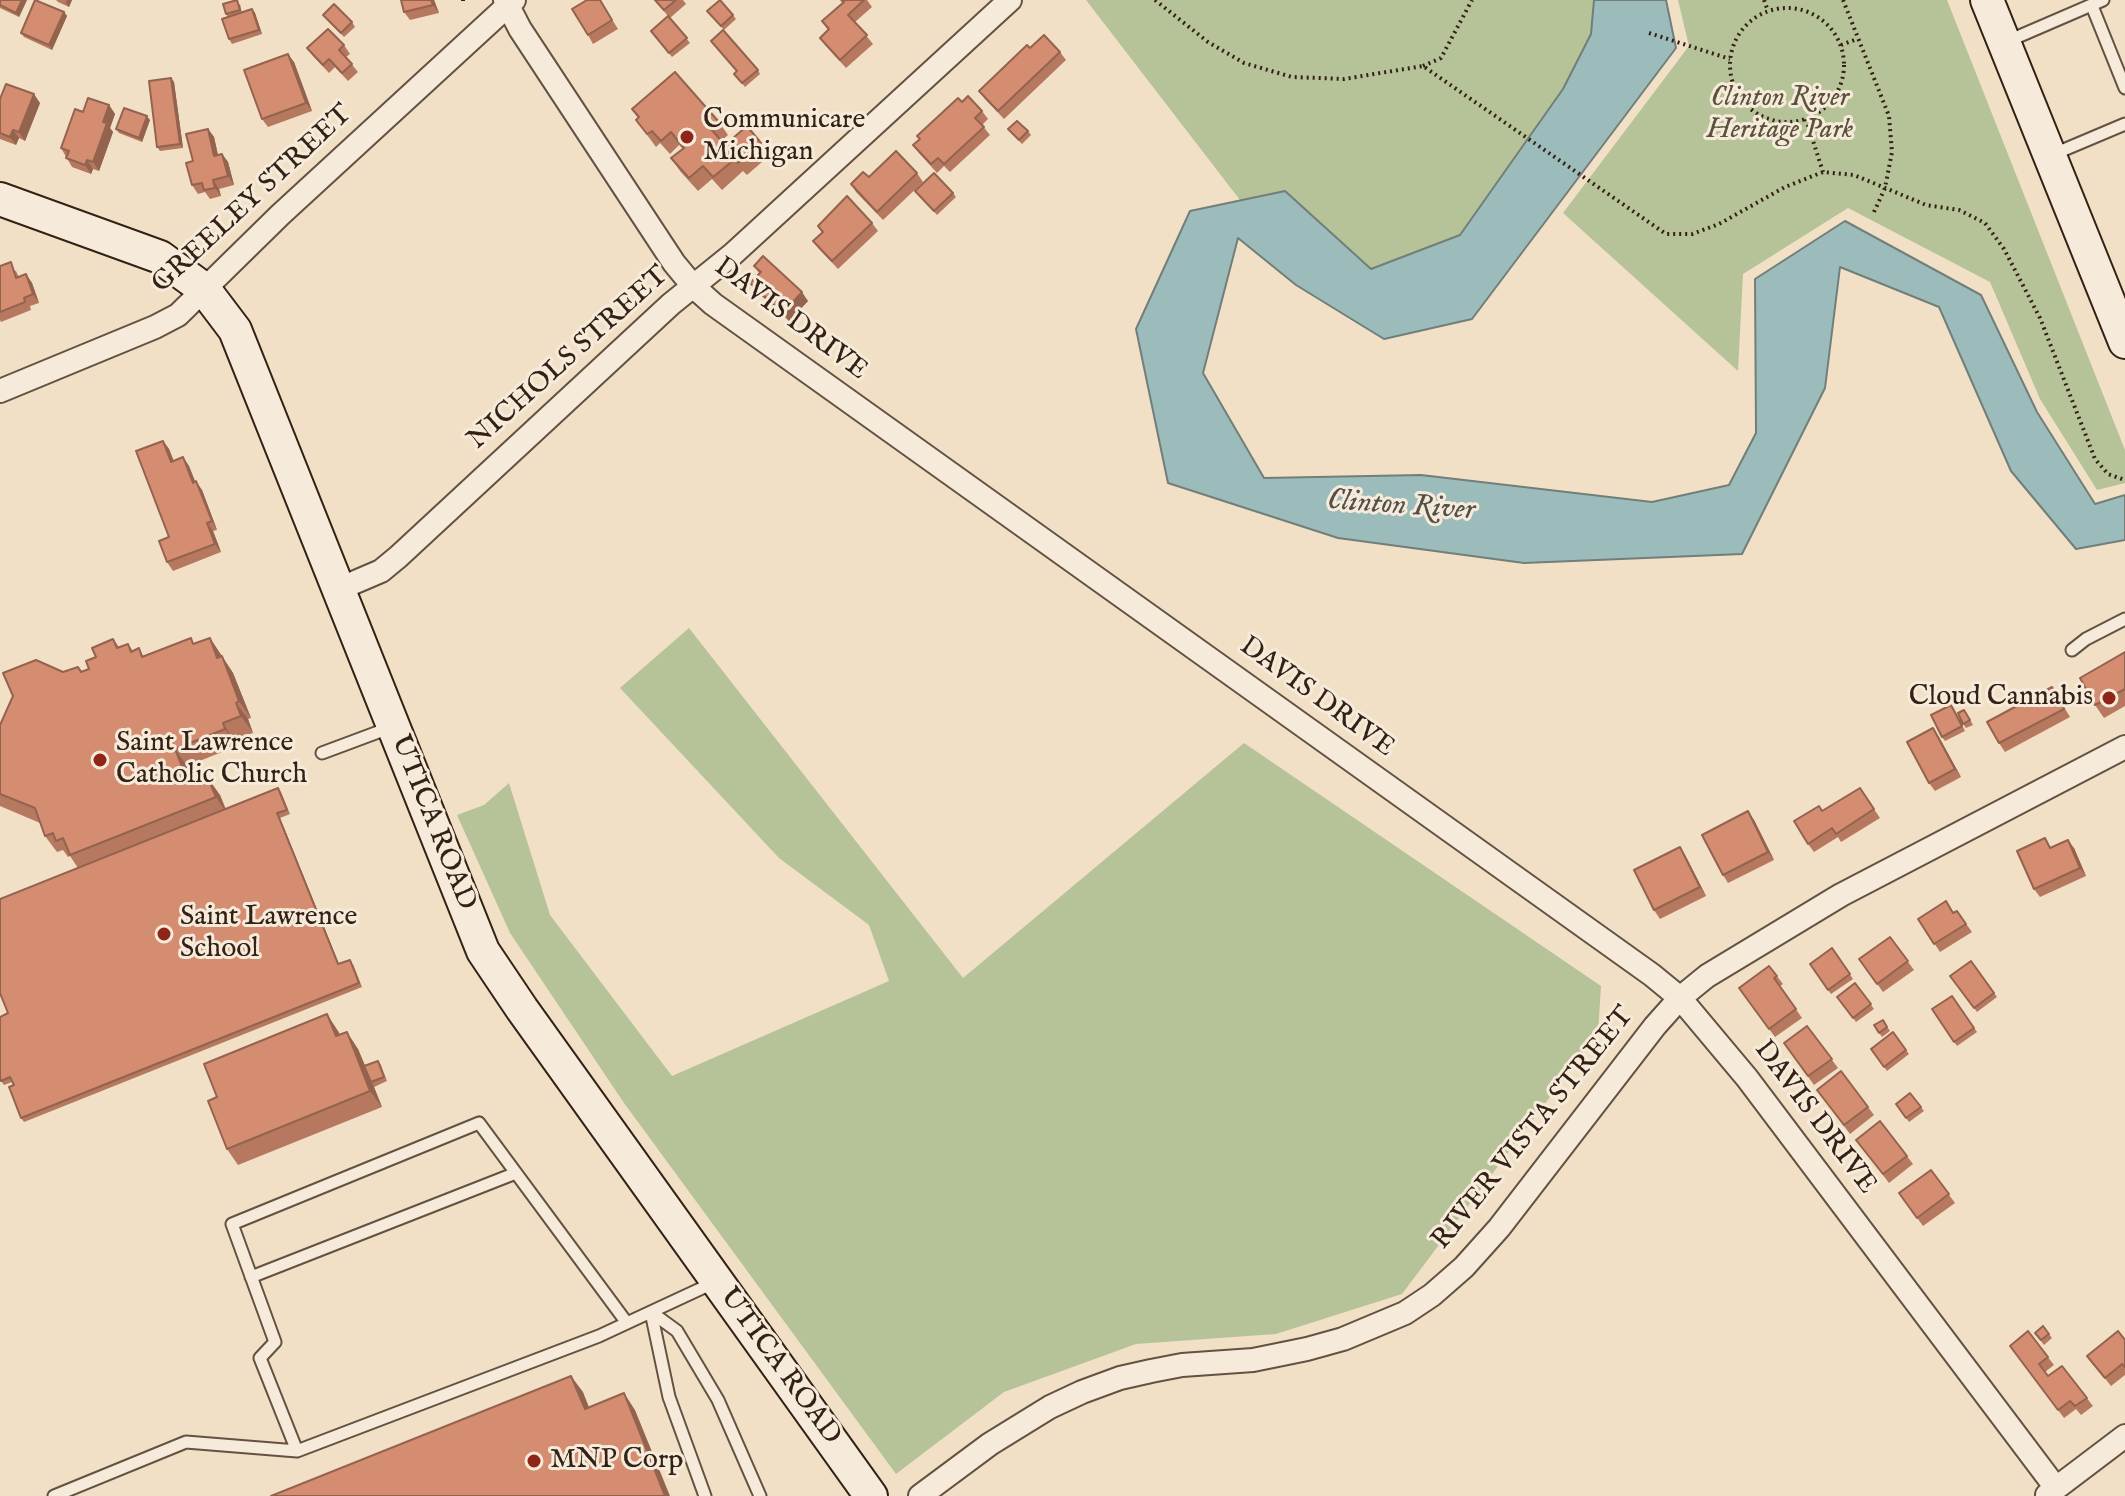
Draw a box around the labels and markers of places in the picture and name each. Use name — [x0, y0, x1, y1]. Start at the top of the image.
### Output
place label: Communicare Michigan — [703, 104, 865, 170]
marker: Communicare Michigan — [678, 128, 696, 146]
place label: Cloud Cannabis — [1909, 681, 2093, 715]
marker: Cloud Cannabis — [2100, 689, 2118, 707]
place label: Saint Lawrence Catholic Church — [116, 727, 307, 793]
marker: Saint Lawrence Catholic Church — [91, 751, 109, 769]
place label: Saint Lawrence School — [180, 901, 357, 967]
marker: Saint Lawrence School — [155, 925, 173, 943]
place label: MNP Corp — [550, 1444, 683, 1478]
marker: MNP Corp — [525, 1452, 543, 1470]

